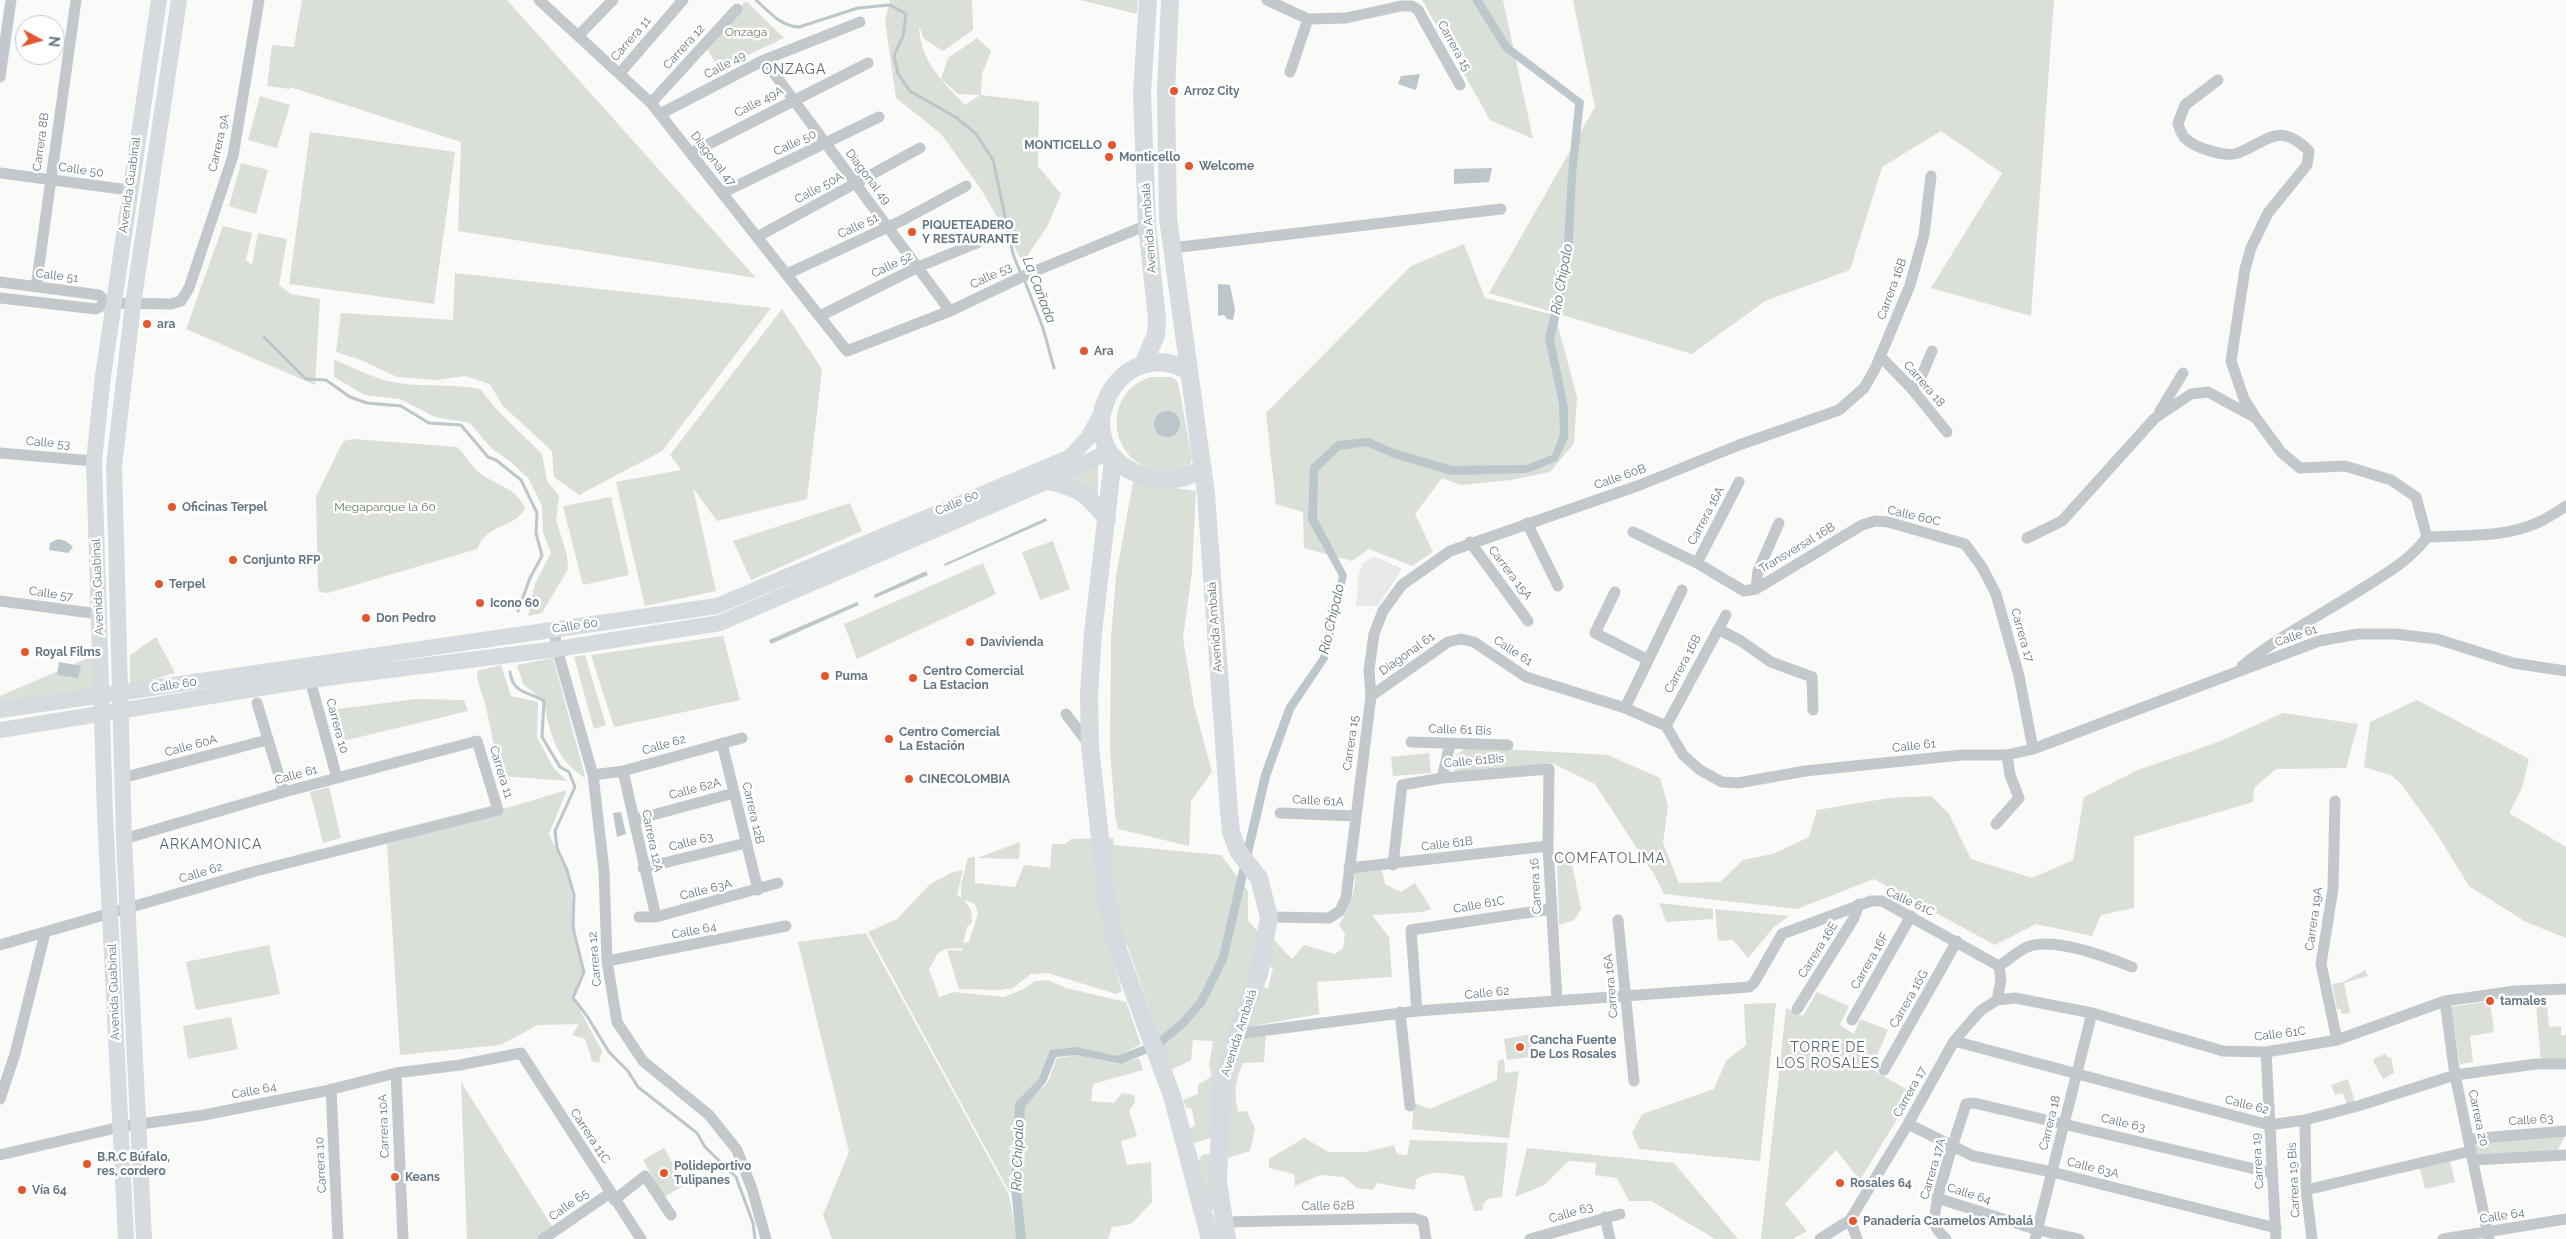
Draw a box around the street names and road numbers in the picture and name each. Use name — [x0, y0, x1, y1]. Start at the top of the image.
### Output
street label: Carrera 11 — [608, 14, 654, 64]
street label: Carrera 15 — [1434, 18, 1474, 74]
street label: Carrera 12 — [660, 22, 708, 72]
street label: Calle 49 — [702, 48, 748, 82]
street label: Calle 49A — [732, 84, 786, 120]
street label: Carrera 8B — [30, 112, 52, 172]
street label: Carrera 9A — [205, 113, 233, 173]
street label: Calle 50 — [771, 127, 819, 159]
street label: Diagonal 47 — [687, 129, 739, 189]
street label: Avenida Guabinal — [116, 136, 144, 234]
street label: Diagonal 49 — [842, 146, 894, 208]
street label: Calle 50 — [58, 160, 104, 180]
street label: Calle 50A — [792, 169, 846, 207]
street label: Avenida Ambalá — [1139, 182, 1159, 274]
street label: Calle 51 — [835, 210, 881, 242]
street label: Calle 52 — [869, 249, 915, 281]
street label: Carrera 16B — [1874, 256, 1910, 322]
street label: Calle 53 — [968, 260, 1014, 292]
street label: Calle 51 — [35, 266, 79, 286]
street label: Carrera 18 — [1900, 358, 1948, 410]
street label: Calle 53 — [25, 434, 71, 452]
street label: Calle 60B — [1592, 461, 1648, 493]
street label: Carrera 16A — [1685, 484, 1727, 548]
street label: Calle 60 — [933, 487, 981, 519]
street label: Calle 60C — [1886, 503, 1942, 529]
street label: Transversal 16B — [1756, 520, 1838, 576]
street label: Avenida Guabinal — [89, 538, 107, 636]
street label: Carrera 15A — [1485, 543, 1535, 603]
street label: Avenida Ambalá — [1205, 581, 1225, 673]
street label: Calle 57 — [28, 584, 74, 604]
street label: Carrera 17 — [2007, 606, 2037, 664]
street label: Calle 60 — [551, 616, 599, 636]
street label: Calle 61 — [2273, 622, 2319, 650]
street label: Diagonal 61 — [1376, 630, 1438, 678]
street label: Carrera 16B — [1662, 632, 1704, 696]
street label: Calle 61 — [1491, 633, 1535, 669]
street label: Calle 60 — [150, 675, 198, 695]
street label: Carrera 10 — [323, 697, 351, 755]
street label: Carrera 15 — [1340, 715, 1362, 771]
street label: Calle 61 Bis — [1428, 722, 1492, 738]
street label: Calle 60A — [163, 732, 219, 760]
street label: Calle 62 — [640, 732, 688, 758]
street label: Calle 61 — [1891, 737, 1937, 755]
street label: Carrera 11 — [486, 744, 516, 800]
street label: Calle 61Bis — [1443, 751, 1505, 771]
street label: Calle 61 — [273, 762, 319, 788]
street label: Calle 62A — [668, 775, 722, 803]
street label: Carrera 12B — [739, 781, 767, 845]
street label: Calle 61A — [1292, 792, 1344, 810]
street label: Carrera 12A — [638, 809, 666, 873]
street label: Calle 63 — [667, 830, 715, 854]
street label: Calle 61B — [1420, 834, 1474, 854]
street label: Carrera 16 — [1527, 858, 1545, 914]
street label: Calle 62 — [177, 860, 225, 886]
street label: Calle 63A — [678, 877, 734, 903]
street label: Calle 61C — [1883, 884, 1937, 920]
street label: Carrera 19A — [2302, 886, 2326, 952]
street label: Calle 61C — [1452, 893, 1506, 917]
street label: Carrera 16E — [1795, 919, 1841, 981]
street label: Calle 64 — [670, 920, 718, 942]
street label: Carrera 16F — [1848, 930, 1892, 992]
street label: Carrera 12 — [585, 931, 605, 987]
street label: Avenida Guabinal — [105, 943, 123, 1041]
street label: Carrera 16A — [1601, 953, 1621, 1019]
street label: Carrera 16G — [1887, 967, 1931, 1031]
street label: Calle 62 — [1464, 983, 1510, 1003]
street label: Avenida Ambalá — [1218, 988, 1260, 1078]
street label: Calle 61C — [2253, 1024, 2307, 1044]
street label: Carrera 17 — [1890, 1064, 1930, 1120]
street label: Calle 64 — [230, 1080, 278, 1102]
street label: Carrera 20 — [2465, 1088, 2491, 1148]
street label: Calle 62 — [2223, 1093, 2271, 1117]
street label: Carrera 10A — [376, 1094, 392, 1158]
street label: Carrera 18 — [2036, 1094, 2064, 1152]
street label: Carrera 11C — [567, 1106, 613, 1166]
street label: Calle 63 — [2099, 1111, 2147, 1135]
street label: Calle 63 — [2508, 1111, 2554, 1129]
street label: Carrera 19 — [2249, 1133, 2267, 1189]
street label: Carrera 10 — [312, 1137, 330, 1193]
street label: Carrera 17A — [1917, 1137, 1949, 1201]
street label: Carrera 19 Bis — [2285, 1142, 2303, 1218]
street label: Calle 63A — [2065, 1155, 2121, 1181]
street label: Calle 64 — [1945, 1181, 1993, 1207]
street label: Calle 65 — [546, 1186, 592, 1224]
street label: Calle 62B — [1301, 1198, 1355, 1214]
street label: Calle 63 — [1547, 1200, 1595, 1226]
street label: Calle 64 — [2479, 1205, 2525, 1227]

